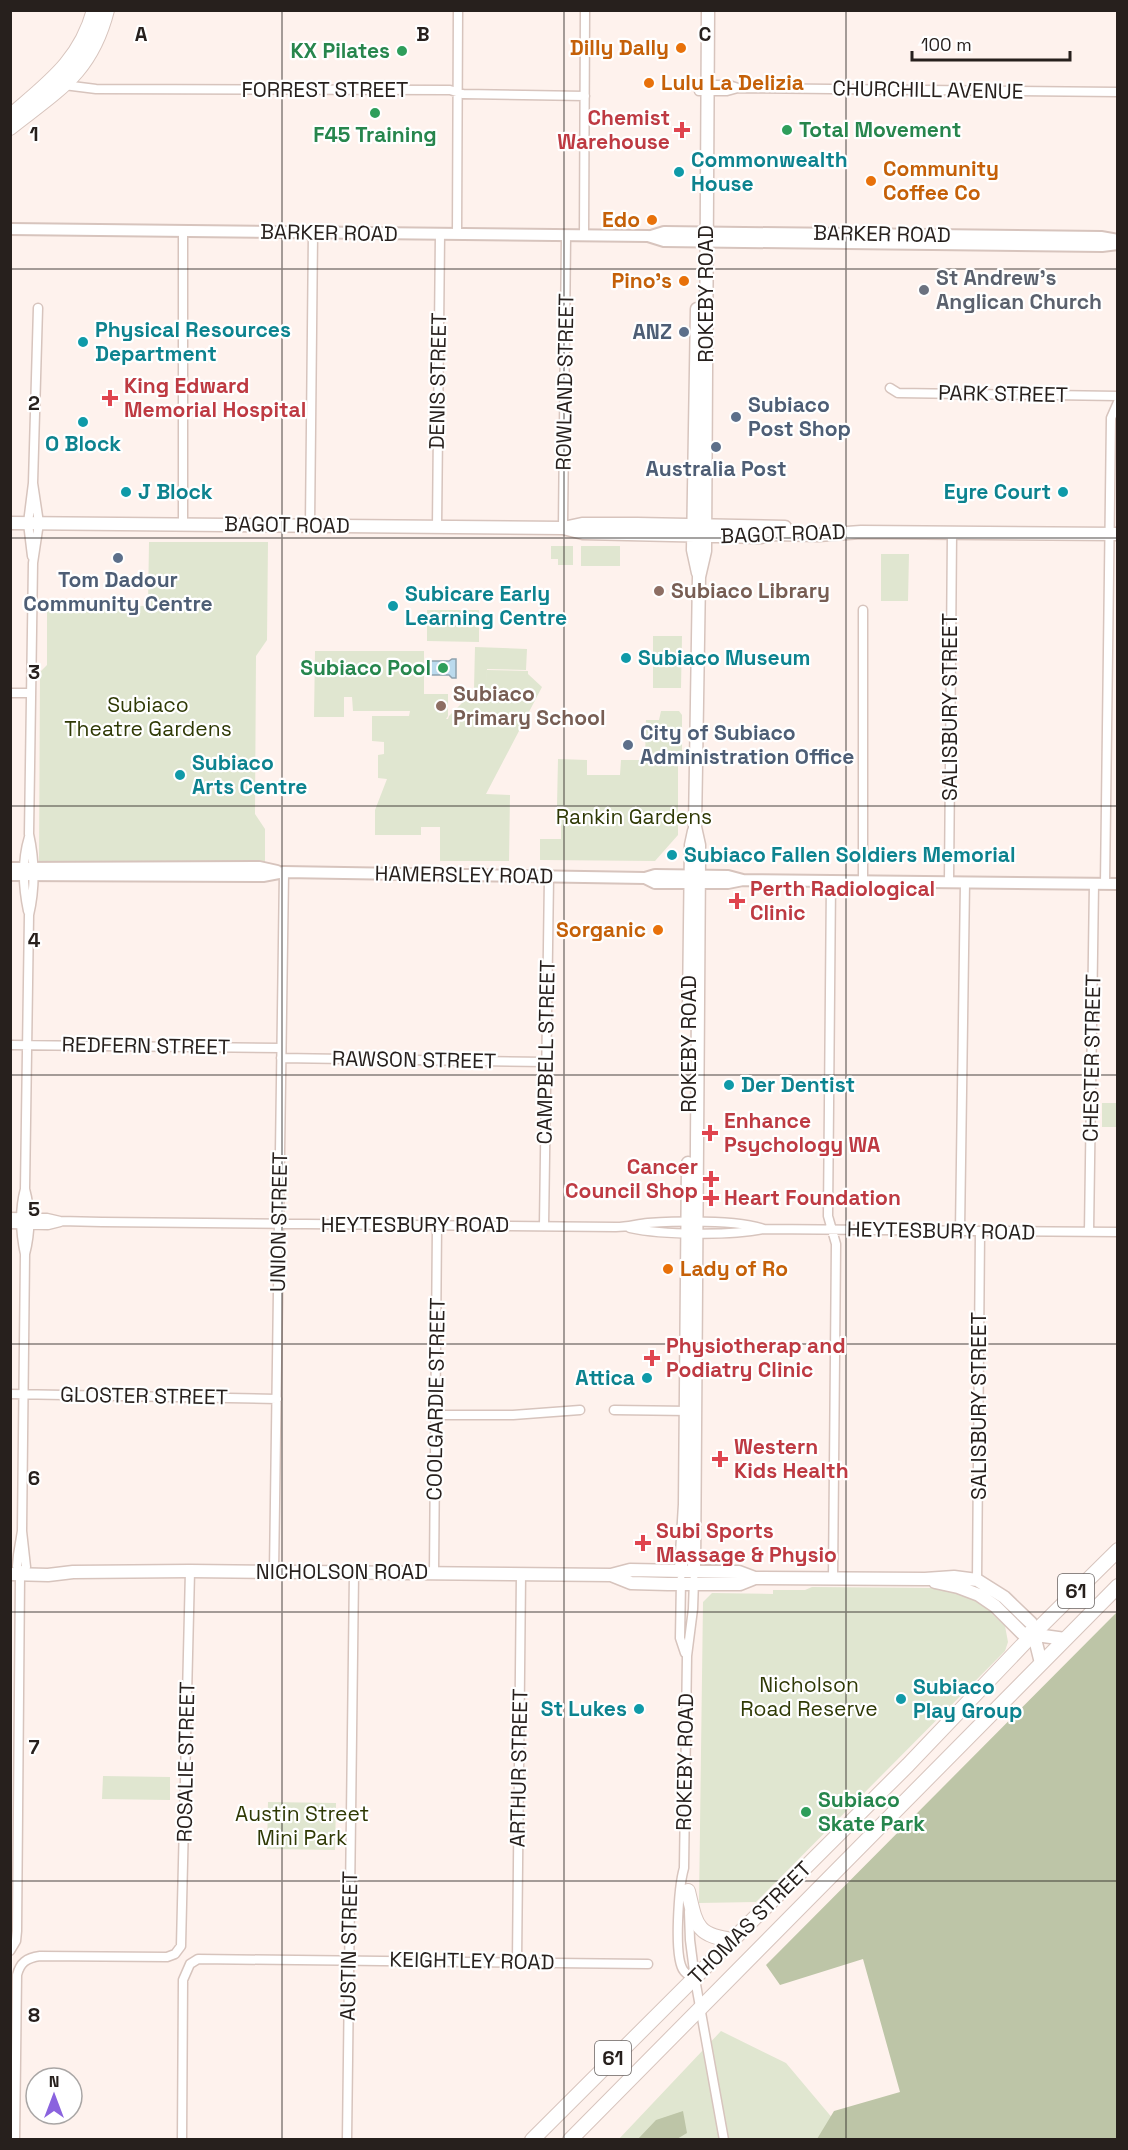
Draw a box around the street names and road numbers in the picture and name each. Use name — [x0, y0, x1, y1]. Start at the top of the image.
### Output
street label: CHURCHILL AVENUE — [832, 74, 1024, 105]
street label: FORREST STREET — [242, 76, 408, 103]
street label: BARKER ROAD — [260, 218, 398, 247]
street label: BARKER ROAD — [813, 219, 951, 248]
street label: ROKEBY ROAD — [692, 225, 719, 363]
street label: ROWLAND STREET — [549, 293, 580, 471]
street label: DENIS STREET — [423, 312, 452, 450]
street label: PARK STREET — [938, 379, 1068, 408]
street label: BAGOT ROAD — [224, 510, 350, 539]
street label: BAGOT ROAD — [720, 518, 846, 549]
street label: SALISBURY STREET — [936, 613, 963, 801]
street label: HAMERSLEY ROAD — [374, 859, 554, 890]
street label: CAMPBELL STREET — [530, 959, 561, 1145]
street label: CHESTER STREET — [1077, 974, 1106, 1142]
street label: ROKEBY ROAD — [675, 975, 702, 1113]
street label: REDFERN STREET — [61, 1031, 231, 1060]
street label: RAWSON STREET — [332, 1045, 496, 1074]
street label: UNION STREET — [264, 1152, 293, 1292]
street label: HEYTESBURY ROAD — [321, 1211, 509, 1238]
street label: HEYTESBURY ROAD — [847, 1215, 1035, 1246]
street label: COOLGARDIE STREET — [420, 1297, 451, 1501]
street label: SALISBURY STREET — [965, 1312, 992, 1500]
street label: GLOSTER STREET — [60, 1381, 228, 1410]
street label: NICHOLSON ROAD — [256, 1558, 428, 1585]
road number: 61 — [1058, 1574, 1094, 1608]
street label: ROSALIE STREET — [171, 1681, 200, 1843]
street label: ARTHUR STREET — [504, 1688, 533, 1848]
street label: ROKEBY ROAD — [670, 1693, 699, 1831]
street label: THOMAS STREET — [682, 1855, 817, 1990]
street label: AUSTIN STREET — [334, 1871, 363, 2021]
street label: KEIGHTLEY ROAD — [389, 1946, 555, 1975]
road number: 61 — [595, 2041, 631, 2075]

